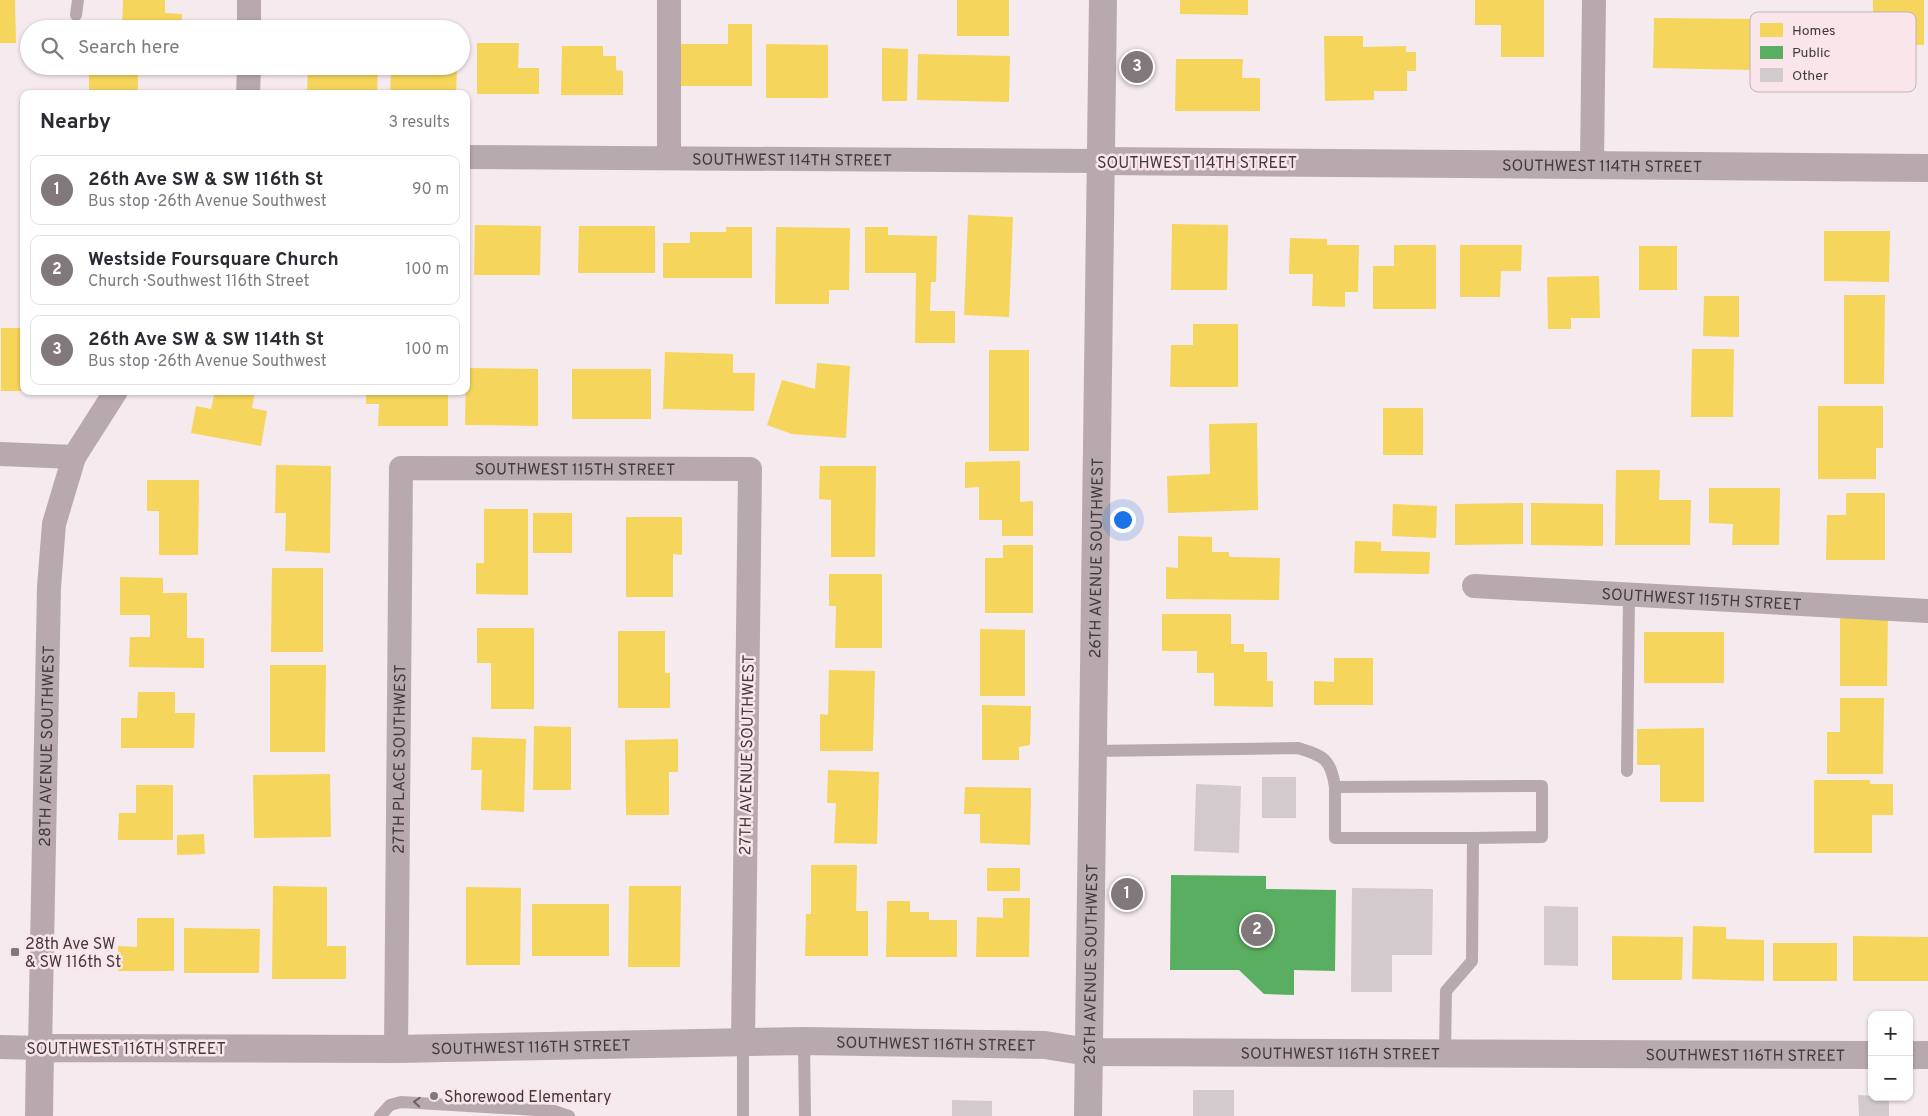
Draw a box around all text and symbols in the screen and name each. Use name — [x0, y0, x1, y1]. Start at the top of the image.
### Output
legend — [1750, 12, 1916, 92]
search box — [20, 20, 470, 75]
text: Homes — [1792, 23, 1836, 40]
icon: search — [38, 34, 66, 62]
text: Search here — [78, 36, 180, 60]
text: Public — [1792, 45, 1831, 62]
pin: 3 — [1121, 48, 1153, 86]
text: Other — [1792, 68, 1829, 85]
text: Nearby — [40, 109, 111, 136]
text: 3 results — [388, 113, 450, 133]
street label: SOUTHWEST 114TH STREET — [692, 150, 892, 172]
street label: SOUTHWEST 114TH STREET — [1097, 154, 1297, 174]
street label: SOUTHWEST 114TH STREET — [1502, 156, 1702, 178]
text: 26th Ave SW & SW 116th St — [88, 168, 323, 192]
text: 1 — [54, 180, 60, 200]
text: 90 m — [412, 180, 449, 200]
text: Bus stop · 26th Avenue Southwest — [88, 192, 327, 212]
text: Westside Foursquare Church — [88, 248, 339, 272]
text: 2 — [52, 260, 62, 280]
text: 100 m — [405, 260, 449, 280]
text: Church · Southwest 116th Street — [88, 272, 310, 292]
text: 26th Ave SW & SW 114th St — [88, 328, 324, 352]
text: 3 — [52, 340, 62, 360]
text: 100 m — [405, 340, 449, 360]
text: Bus stop · 26th Avenue Southwest — [88, 352, 327, 372]
street label: 26TH AVENUE SOUTHWEST — [1086, 458, 1109, 659]
street label: SOUTHWEST 115TH STREET — [475, 460, 675, 481]
your location — [1110, 507, 1136, 533]
street label: SOUTHWEST 115TH STREET — [1601, 585, 1802, 616]
street label: 28TH AVENUE SOUTHWEST — [36, 645, 60, 847]
street label: 27TH AVENUE SOUTHWEST — [736, 655, 760, 856]
street label: 27TH PLACE SOUTHWEST — [390, 664, 411, 854]
street label: 26TH AVENUE SOUTHWEST — [1081, 863, 1103, 1065]
pin: 1 — [1111, 875, 1143, 913]
pin: 2 — [1241, 911, 1273, 949]
place label: 28th Ave SW & SW 116th St — [25, 935, 121, 973]
marker: 28th Ave SW & SW 116th St — [9, 946, 21, 958]
map controls — [1868, 1011, 1913, 1101]
button: + — [1868, 1011, 1913, 1056]
street label: SOUTHWEST 116TH STREET — [836, 1034, 1036, 1057]
street label: SOUTHWEST 116TH STREET — [431, 1036, 631, 1060]
street label: SOUTHWEST 116TH STREET — [26, 1040, 226, 1060]
street label: SOUTHWEST 116TH STREET — [1240, 1045, 1440, 1065]
street label: SOUTHWEST 116TH STREET — [1645, 1046, 1845, 1067]
button: − — [1868, 1056, 1913, 1101]
place label: Shorewood Elementary — [444, 1088, 612, 1108]
marker: Shorewood Elementary — [428, 1090, 440, 1102]
one-way arrow — [412, 1097, 420, 1108]

